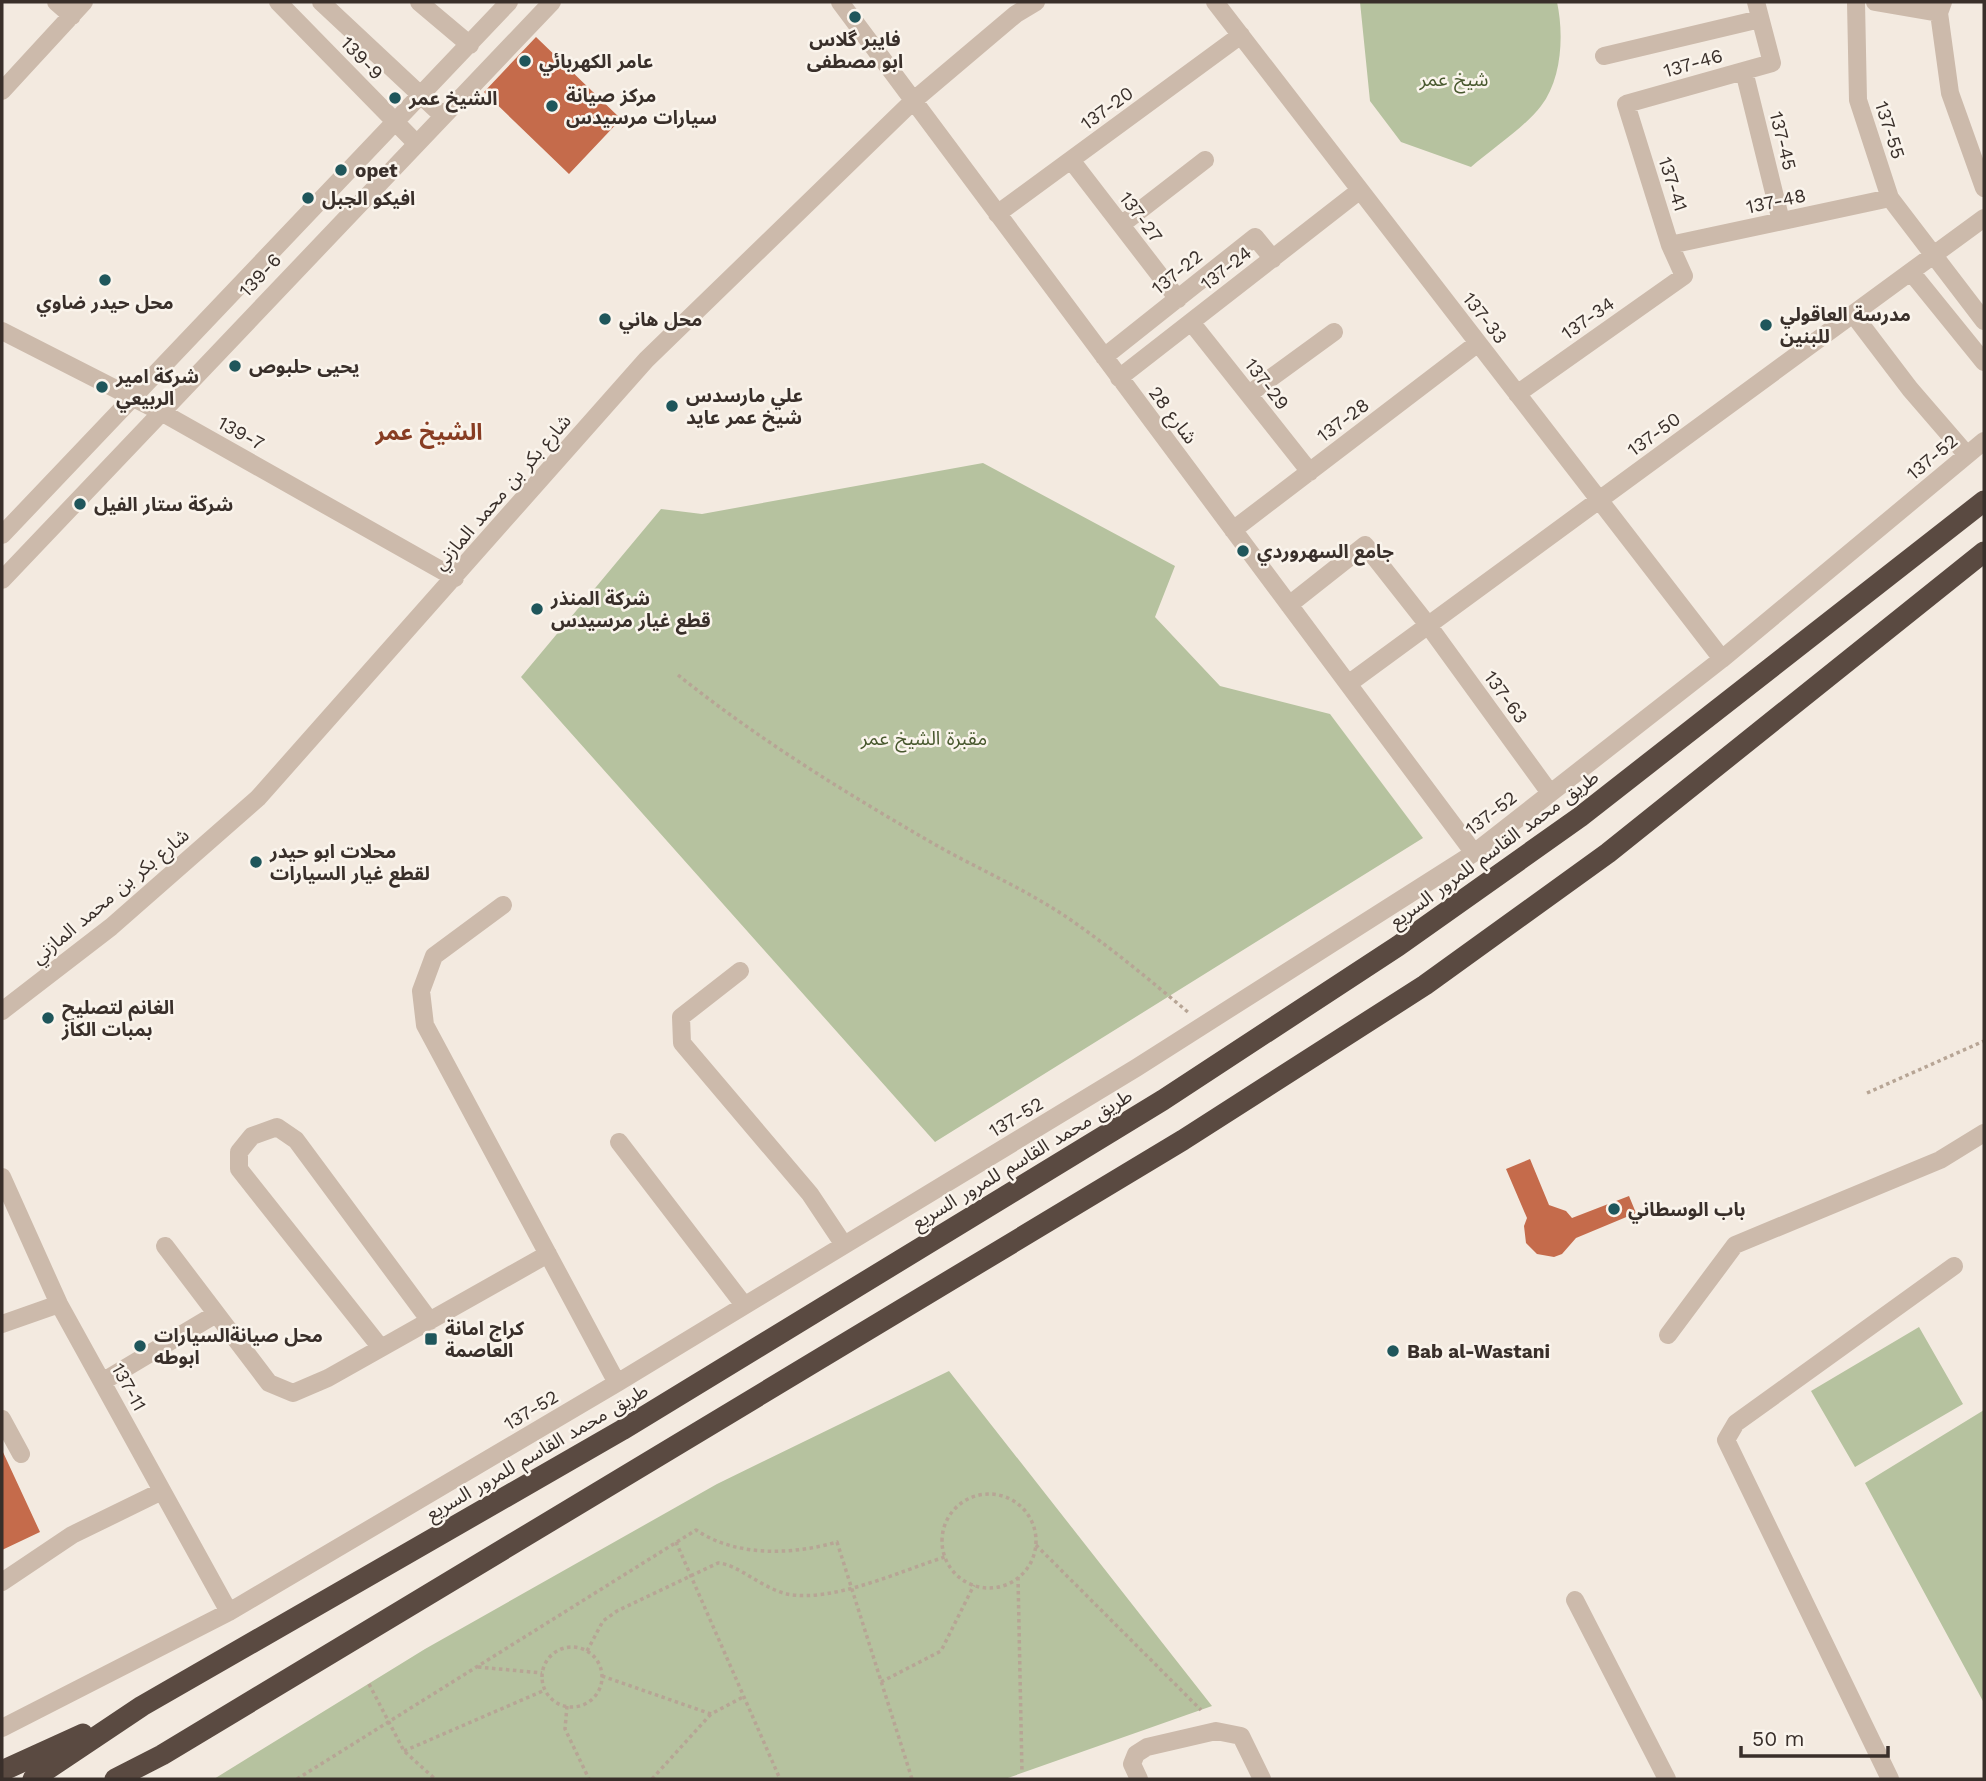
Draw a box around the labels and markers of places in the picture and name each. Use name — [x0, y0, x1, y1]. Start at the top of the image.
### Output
marker: فايبر گلاس ابو مصطفى — [847, 9, 863, 25]
place label: فايبر گلاس ابو مصطفى — [807, 28, 903, 73]
place label: عامر الكهربائي — [539, 50, 653, 76]
marker: عامر الكهربائي — [517, 53, 533, 69]
place label: مركز صيانة سيارات مرسيدس — [566, 84, 717, 129]
place label: الشيخ عمر — [408, 87, 497, 113]
marker: الشيخ عمر — [387, 90, 403, 106]
marker: مركز صيانة سيارات مرسيدس — [544, 98, 560, 114]
place label: opet — [355, 159, 398, 182]
marker: opet — [333, 162, 349, 178]
place label: افيكو الجبل — [322, 187, 415, 210]
marker: افيكو الجبل — [300, 190, 316, 206]
marker: محل حيدر ضاوي — [97, 272, 113, 288]
place label: محل حيدر ضاوي — [36, 291, 174, 317]
place label: مدرسة العاقولي للبنين — [1780, 303, 1911, 348]
place label: محل هاني — [619, 308, 702, 334]
marker: محل هاني — [597, 311, 613, 327]
marker: مدرسة العاقولي للبنين — [1758, 317, 1774, 333]
place label: يحيى حلبوص — [249, 355, 359, 378]
marker: يحيى حلبوص — [227, 358, 243, 374]
place label: شركة امير الربيعي — [115, 365, 199, 413]
marker: شركة امير الربيعي — [94, 379, 110, 395]
place label: علي مارسدس شيخ عمر عايد — [686, 384, 803, 432]
marker: علي مارسدس شيخ عمر عايد — [664, 398, 680, 414]
place label: شركة ستار الفيل — [94, 493, 233, 516]
marker: شركة ستار الفيل — [72, 496, 88, 512]
place label: جامع السهروردي — [1257, 540, 1394, 566]
marker: جامع السهروردي — [1235, 543, 1251, 559]
place label: شركة المنذر قطع غيار مرسيدس — [550, 587, 711, 635]
marker: شركة المنذر قطع غيار مرسيدس — [529, 601, 545, 617]
place label: محلات ابو حيدر لقطع غيار السيارات — [269, 840, 430, 888]
marker: محلات ابو حيدر لقطع غيار السيارات — [248, 854, 264, 870]
place label: الغانم لتصليح بمبات الكاز — [61, 996, 174, 1041]
marker: الغانم لتصليح بمبات الكاز — [40, 1010, 56, 1026]
place label: باب الوسطاني — [1628, 1198, 1746, 1224]
marker: باب الوسطاني — [1606, 1201, 1622, 1217]
place label: كراج امانة العاصمة — [445, 1317, 525, 1362]
place label: محل صيانةالسيارات ابوطه — [154, 1324, 323, 1369]
marker: كراج امانة العاصمة — [423, 1331, 439, 1347]
marker: محل صيانةالسيارات ابوطه — [132, 1338, 148, 1354]
place label: Bab al-Wastani — [1407, 1340, 1550, 1363]
marker: Bab al-Wastani — [1385, 1343, 1401, 1359]

